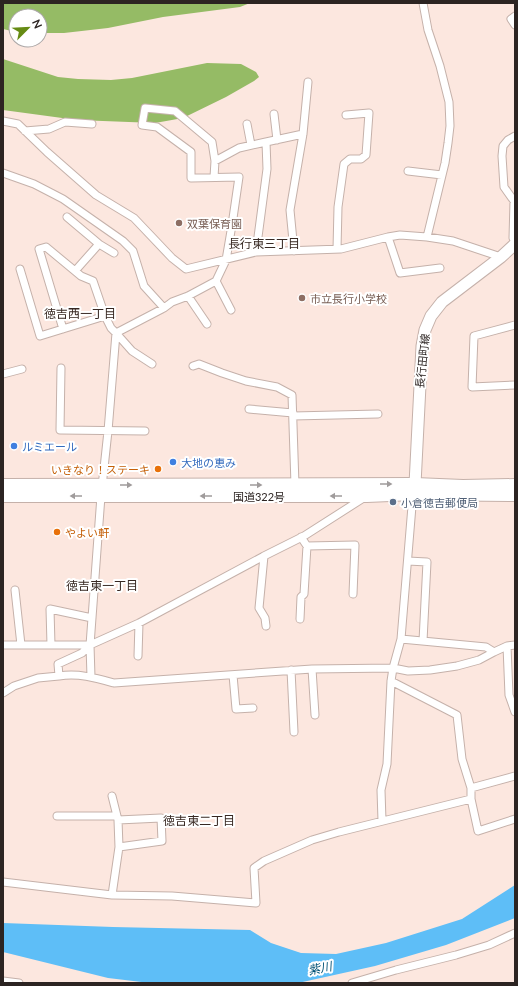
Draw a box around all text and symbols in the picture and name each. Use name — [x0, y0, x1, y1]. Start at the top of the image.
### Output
north arrow — [8, 8, 48, 48]
text: N — [30, 17, 45, 30]
place label: 双葉保育園 — [187, 217, 242, 230]
marker: 双葉保育園 — [174, 218, 184, 228]
district label: 長行東三丁目 — [228, 236, 300, 251]
place label: 市立長行小学校 — [310, 292, 387, 305]
marker: 市立長行小学校 — [297, 293, 307, 303]
district label: 徳吉西一丁目 — [44, 306, 116, 321]
street label: 長行田町線 — [413, 333, 431, 389]
place label: ルミエール — [22, 440, 77, 453]
marker: ルミエール — [9, 441, 19, 451]
place label: 大地の恵み — [181, 456, 236, 469]
marker: 大地の恵み — [168, 457, 178, 467]
place label: いきなり！ステーキ — [51, 463, 150, 476]
marker: いきなり！ステーキ — [153, 464, 163, 474]
one-way arrow — [380, 481, 393, 487]
one-way arrow — [120, 482, 133, 488]
one-way arrow — [250, 482, 263, 488]
street label: 国道322号 — [233, 490, 285, 503]
one-way arrow — [69, 493, 82, 499]
one-way arrow — [199, 493, 212, 499]
one-way arrow — [329, 493, 342, 499]
place label: 小倉徳吉郵便局 — [401, 496, 478, 509]
marker: 小倉徳吉郵便局 — [388, 497, 398, 507]
place label: やよい軒 — [65, 526, 110, 539]
marker: やよい軒 — [52, 527, 62, 537]
district label: 徳吉東一丁目 — [66, 578, 138, 593]
district label: 徳吉東二丁目 — [163, 813, 235, 828]
water label: 紫川 — [307, 958, 335, 978]

